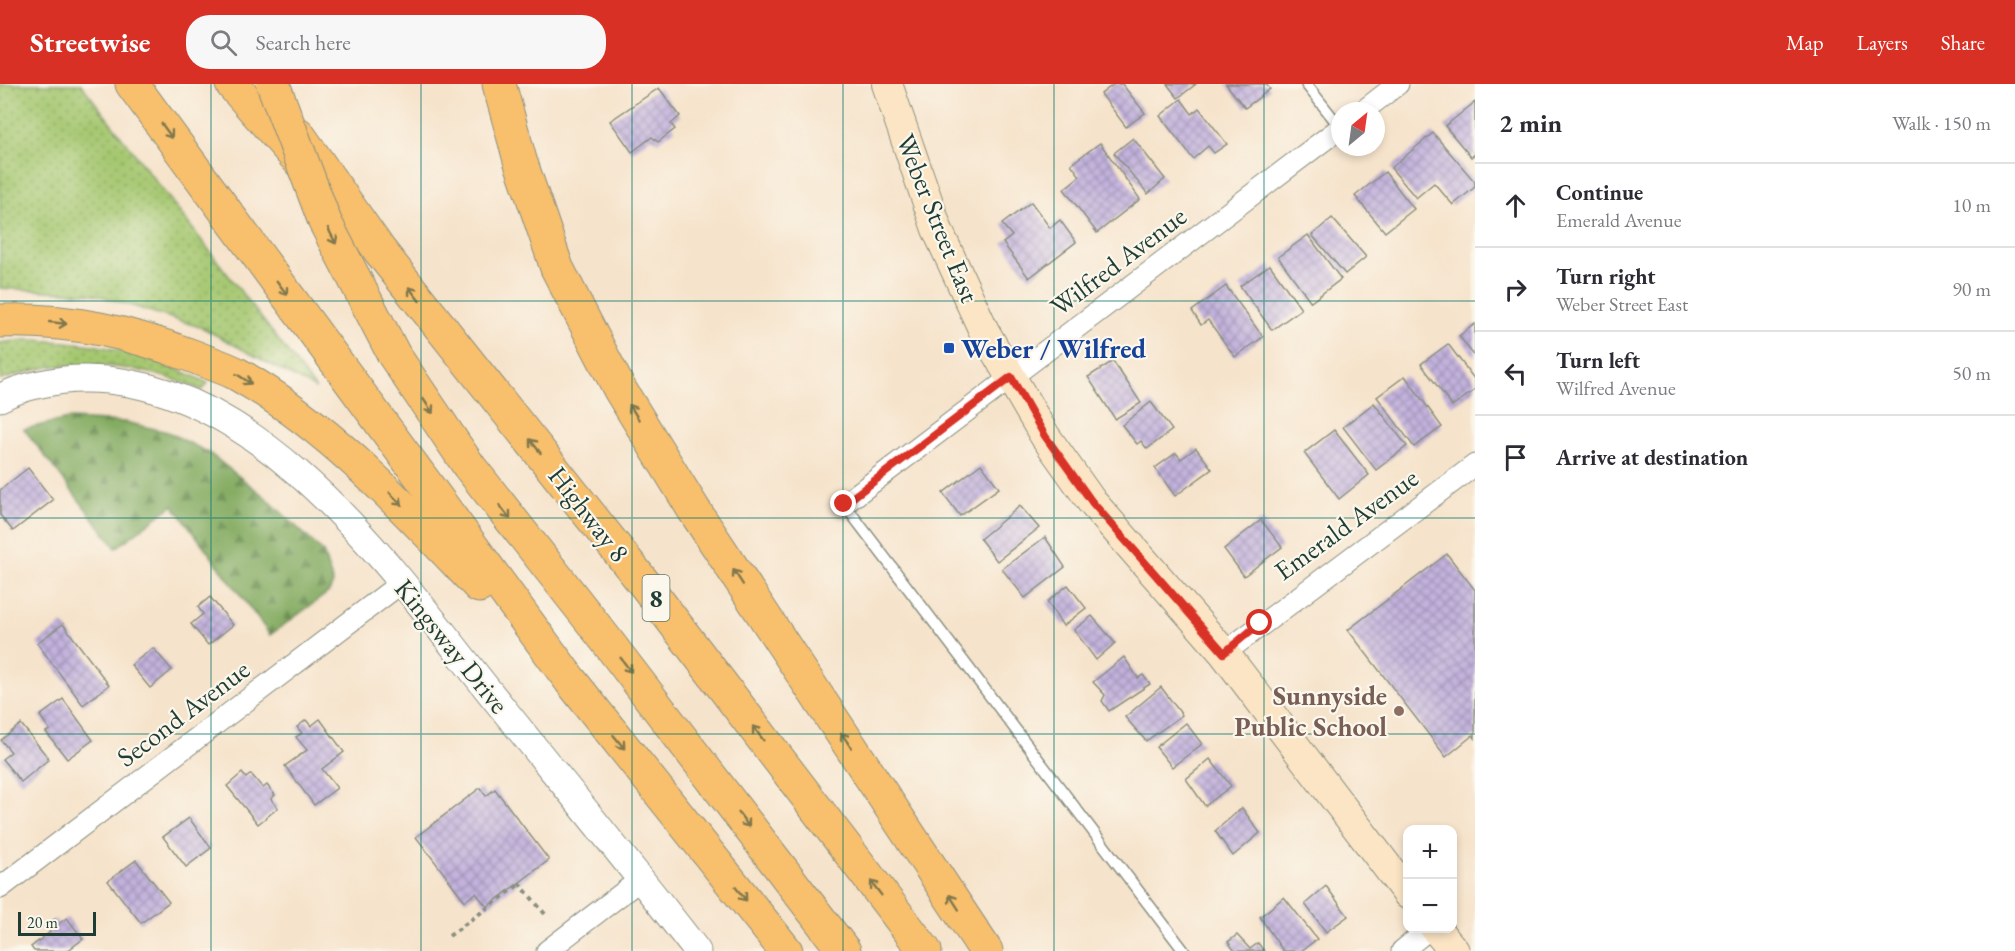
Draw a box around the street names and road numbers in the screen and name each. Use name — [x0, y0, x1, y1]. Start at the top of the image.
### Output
street label: Weber Street East — [888, 129, 988, 308]
street label: Wilfred Avenue — [1043, 198, 1193, 324]
street label: Highway 8 — [541, 459, 637, 569]
street label: Emerald Avenue — [1267, 460, 1425, 588]
street label: Kingsway Drive — [387, 572, 517, 720]
road number: 8 — [642, 575, 670, 621]
street label: Second Avenue — [110, 652, 256, 774]

